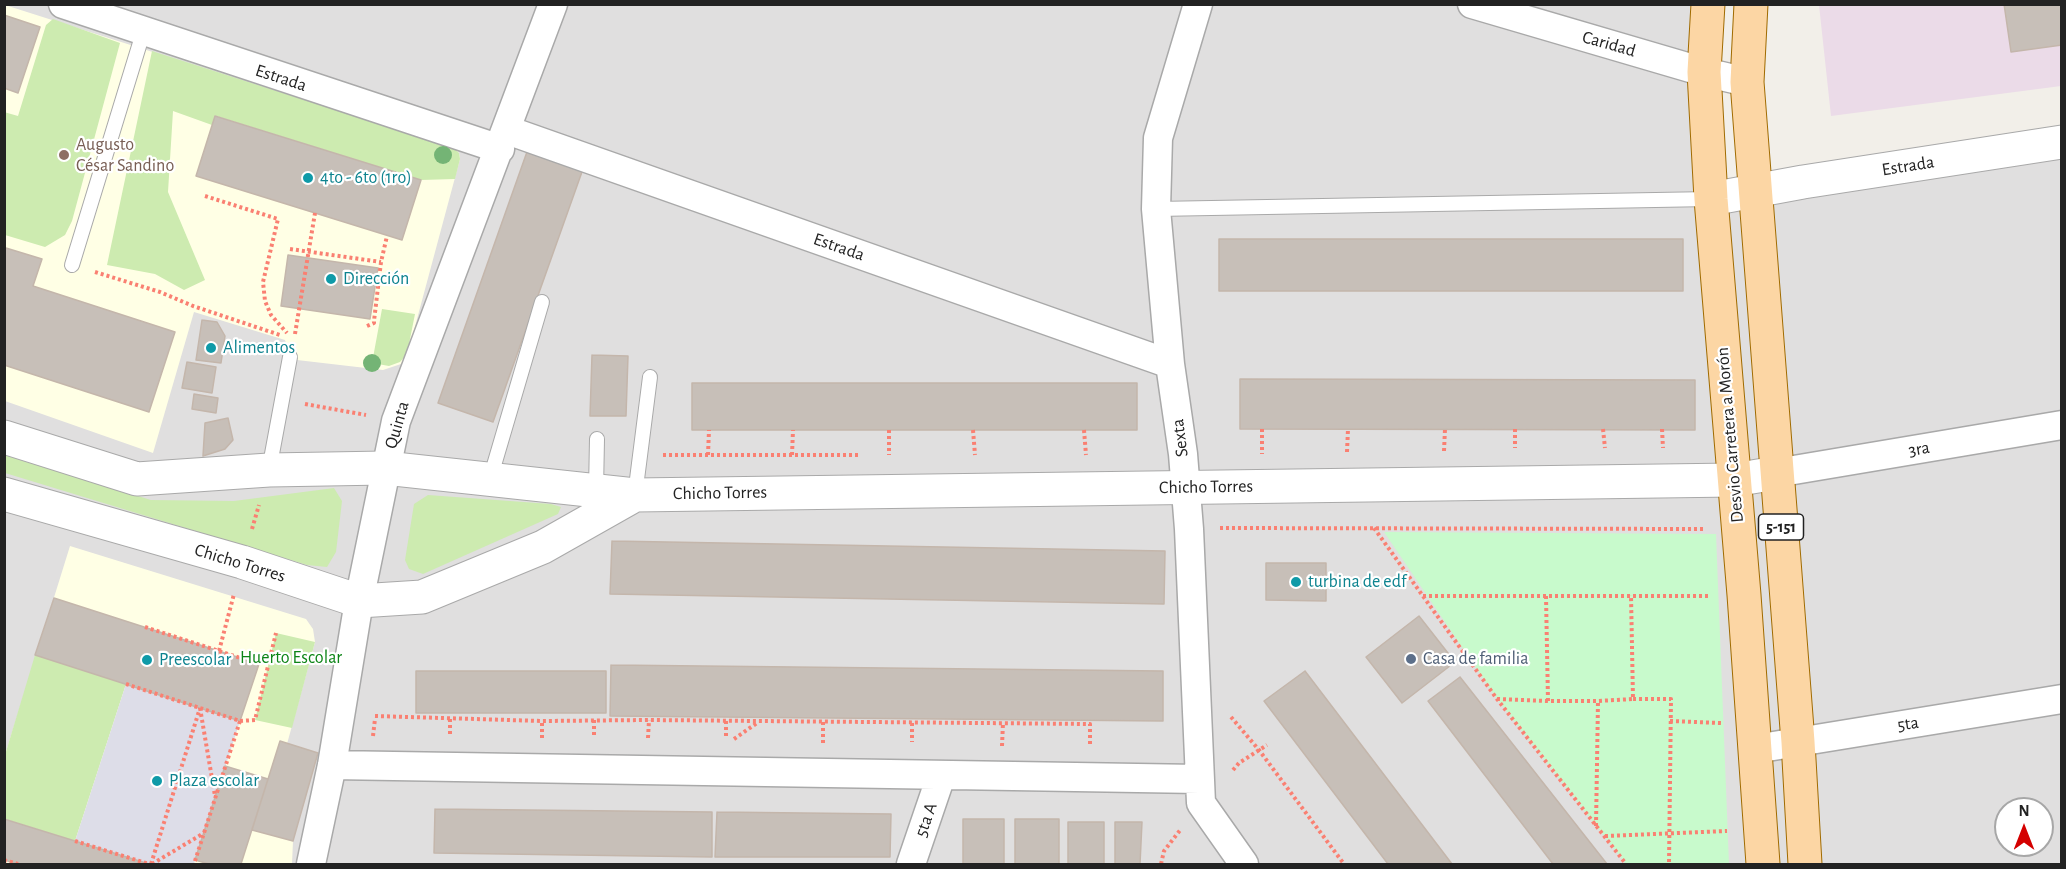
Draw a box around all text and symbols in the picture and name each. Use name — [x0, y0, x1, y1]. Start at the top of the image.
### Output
street label: Caridad — [1580, 26, 1638, 62]
street label: Estrada — [253, 60, 309, 96]
place label: Augusto César Sandino — [76, 134, 174, 176]
marker: Augusto César Sandino — [57, 148, 71, 162]
street label: Estrada — [1880, 151, 1936, 181]
place label: 4to - 6to (1ro) — [320, 167, 412, 189]
marker: 4to - 6to (1ro) — [301, 171, 315, 185]
street label: Estrada — [811, 228, 867, 266]
place label: Dirección — [343, 268, 409, 290]
marker: Dirección — [324, 272, 338, 286]
place label: Alimentos — [223, 337, 295, 359]
marker: Alimentos — [204, 341, 218, 355]
street label: Desvio Carretera a Morón — [1712, 346, 1748, 524]
street label: Quinta — [380, 399, 414, 451]
street label: Sexta — [1167, 418, 1193, 458]
street label: 3ra — [1907, 437, 1931, 461]
street label: Chicho Torres — [1159, 475, 1253, 499]
street label: Chicho Torres — [673, 481, 767, 505]
road number: 5-151 — [1758, 514, 1804, 540]
street label: Chicho Torres — [192, 539, 288, 587]
place label: turbina de edf — [1308, 571, 1406, 593]
marker: turbina de edf — [1289, 575, 1303, 589]
park label: Huerto Escolar — [240, 647, 342, 669]
place label: Casa de familia — [1423, 648, 1528, 670]
place label: Preescolar — [159, 649, 231, 671]
marker: Casa de familia — [1404, 652, 1418, 666]
marker: Preescolar — [140, 653, 154, 667]
street label: 5ta — [1896, 712, 1920, 736]
place label: Plaza escolar — [169, 770, 259, 792]
marker: Plaza escolar — [150, 774, 164, 788]
north arrow — [1994, 797, 2054, 857]
street label: 5ta A — [910, 800, 942, 840]
text: N — [2018, 803, 2030, 819]

